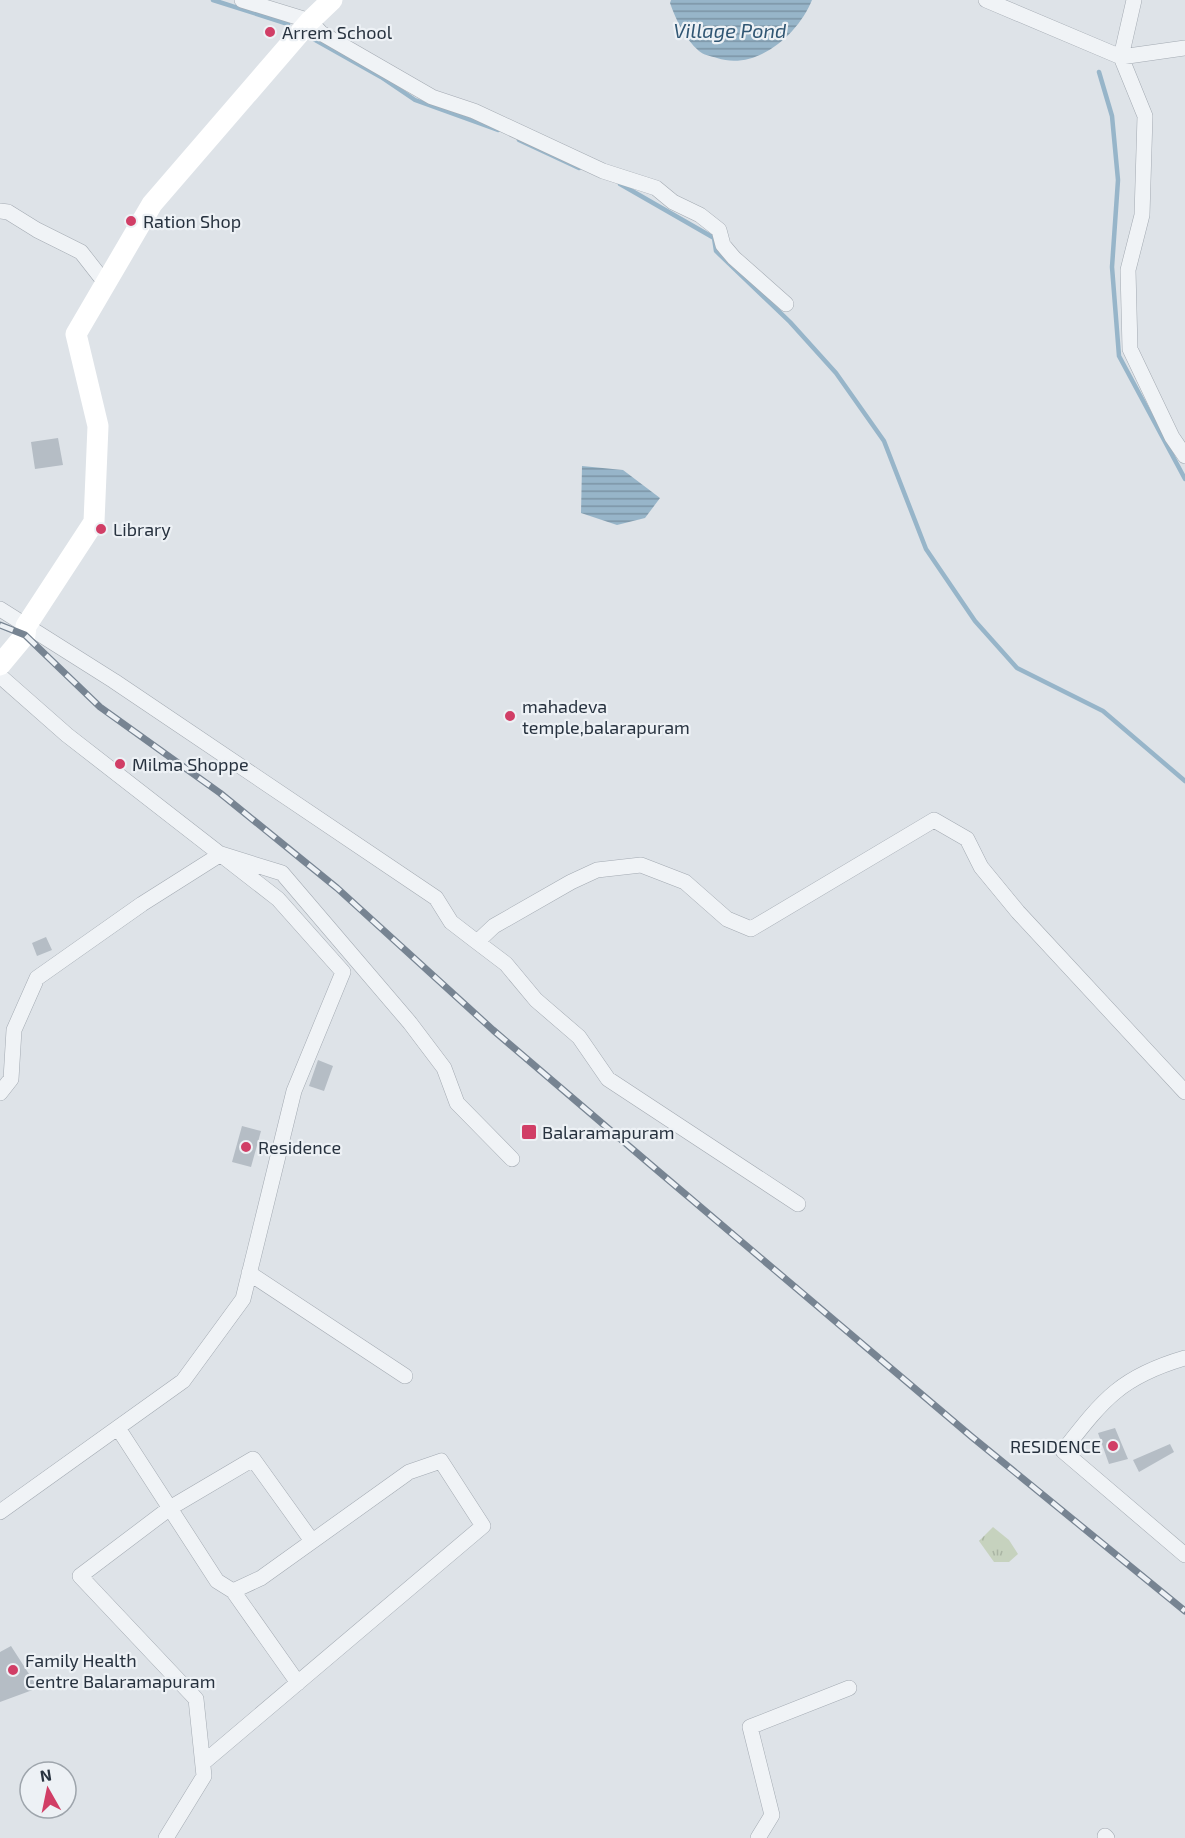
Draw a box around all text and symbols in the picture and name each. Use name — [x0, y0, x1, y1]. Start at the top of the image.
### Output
water label: Village Pond — [674, 18, 787, 42]
place label: Arrem School — [282, 21, 393, 43]
marker: Arrem School — [263, 25, 277, 39]
place label: Ration Shop — [143, 210, 241, 232]
marker: Ration Shop — [124, 214, 138, 228]
place label: Library — [113, 518, 171, 540]
marker: Library — [94, 522, 108, 536]
place label: mahadeva temple,balarapuram — [522, 695, 690, 738]
marker: mahadeva temple,balarapuram — [503, 709, 517, 723]
place label: Milma Shoppe — [132, 753, 249, 775]
marker: Milma Shoppe — [113, 757, 127, 771]
place label: Balaramapuram — [542, 1121, 675, 1143]
marker: Balaramapuram — [520, 1123, 538, 1141]
place label: Residence — [258, 1136, 341, 1158]
marker: Residence — [239, 1140, 253, 1154]
place label: RESIDENCE — [1010, 1435, 1101, 1457]
marker: RESIDENCE — [1106, 1439, 1120, 1453]
place label: Family Health Centre Balaramapuram — [25, 1649, 216, 1692]
marker: Family Health Centre Balaramapuram — [6, 1663, 20, 1677]
north arrow — [18, 1760, 78, 1820]
text: N — [38, 1764, 53, 1785]

